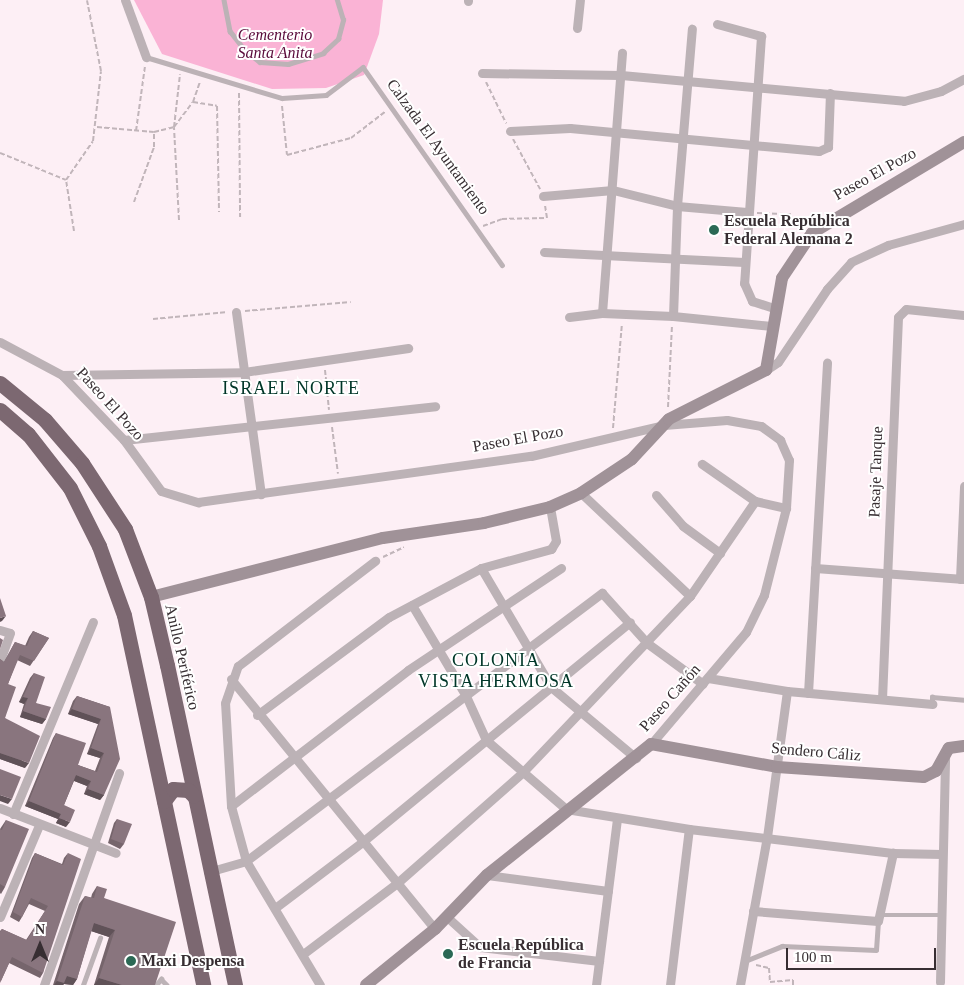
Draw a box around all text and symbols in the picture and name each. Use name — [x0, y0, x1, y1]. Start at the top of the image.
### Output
park label: Cementerio Santa Anita — [237, 25, 313, 63]
street label: Calzada El Ayuntamiento — [382, 75, 494, 219]
street label: Paseo El Pozo — [830, 143, 920, 205]
place label: Escuela República Federal Alemana 2 — [724, 211, 854, 249]
marker: Escuela República Federal Alemana 2 — [708, 224, 720, 236]
street label: Paseo El Pozo — [72, 364, 148, 444]
district label: ISRAEL NORTE — [220, 377, 362, 399]
street label: Paseo El Pozo — [471, 422, 565, 456]
street label: Pasaje Tanque — [865, 426, 887, 518]
street label: Anillo Periférico — [161, 602, 203, 712]
district label: COLONIA VISTA HERMOSA — [416, 650, 576, 692]
street label: Paseo Cañón — [635, 660, 705, 736]
street label: Sendero Cáliz — [770, 739, 862, 765]
north arrow — [15, 920, 65, 970]
text: N — [35, 922, 45, 937]
place label: Escuela República de Francia — [458, 935, 584, 973]
scale bar — [789, 938, 939, 970]
marker: Escuela República de Francia — [442, 948, 454, 960]
text: 100 m — [794, 949, 832, 965]
place label: Maxi Despensa — [141, 951, 245, 971]
marker: Maxi Despensa — [125, 955, 137, 967]

